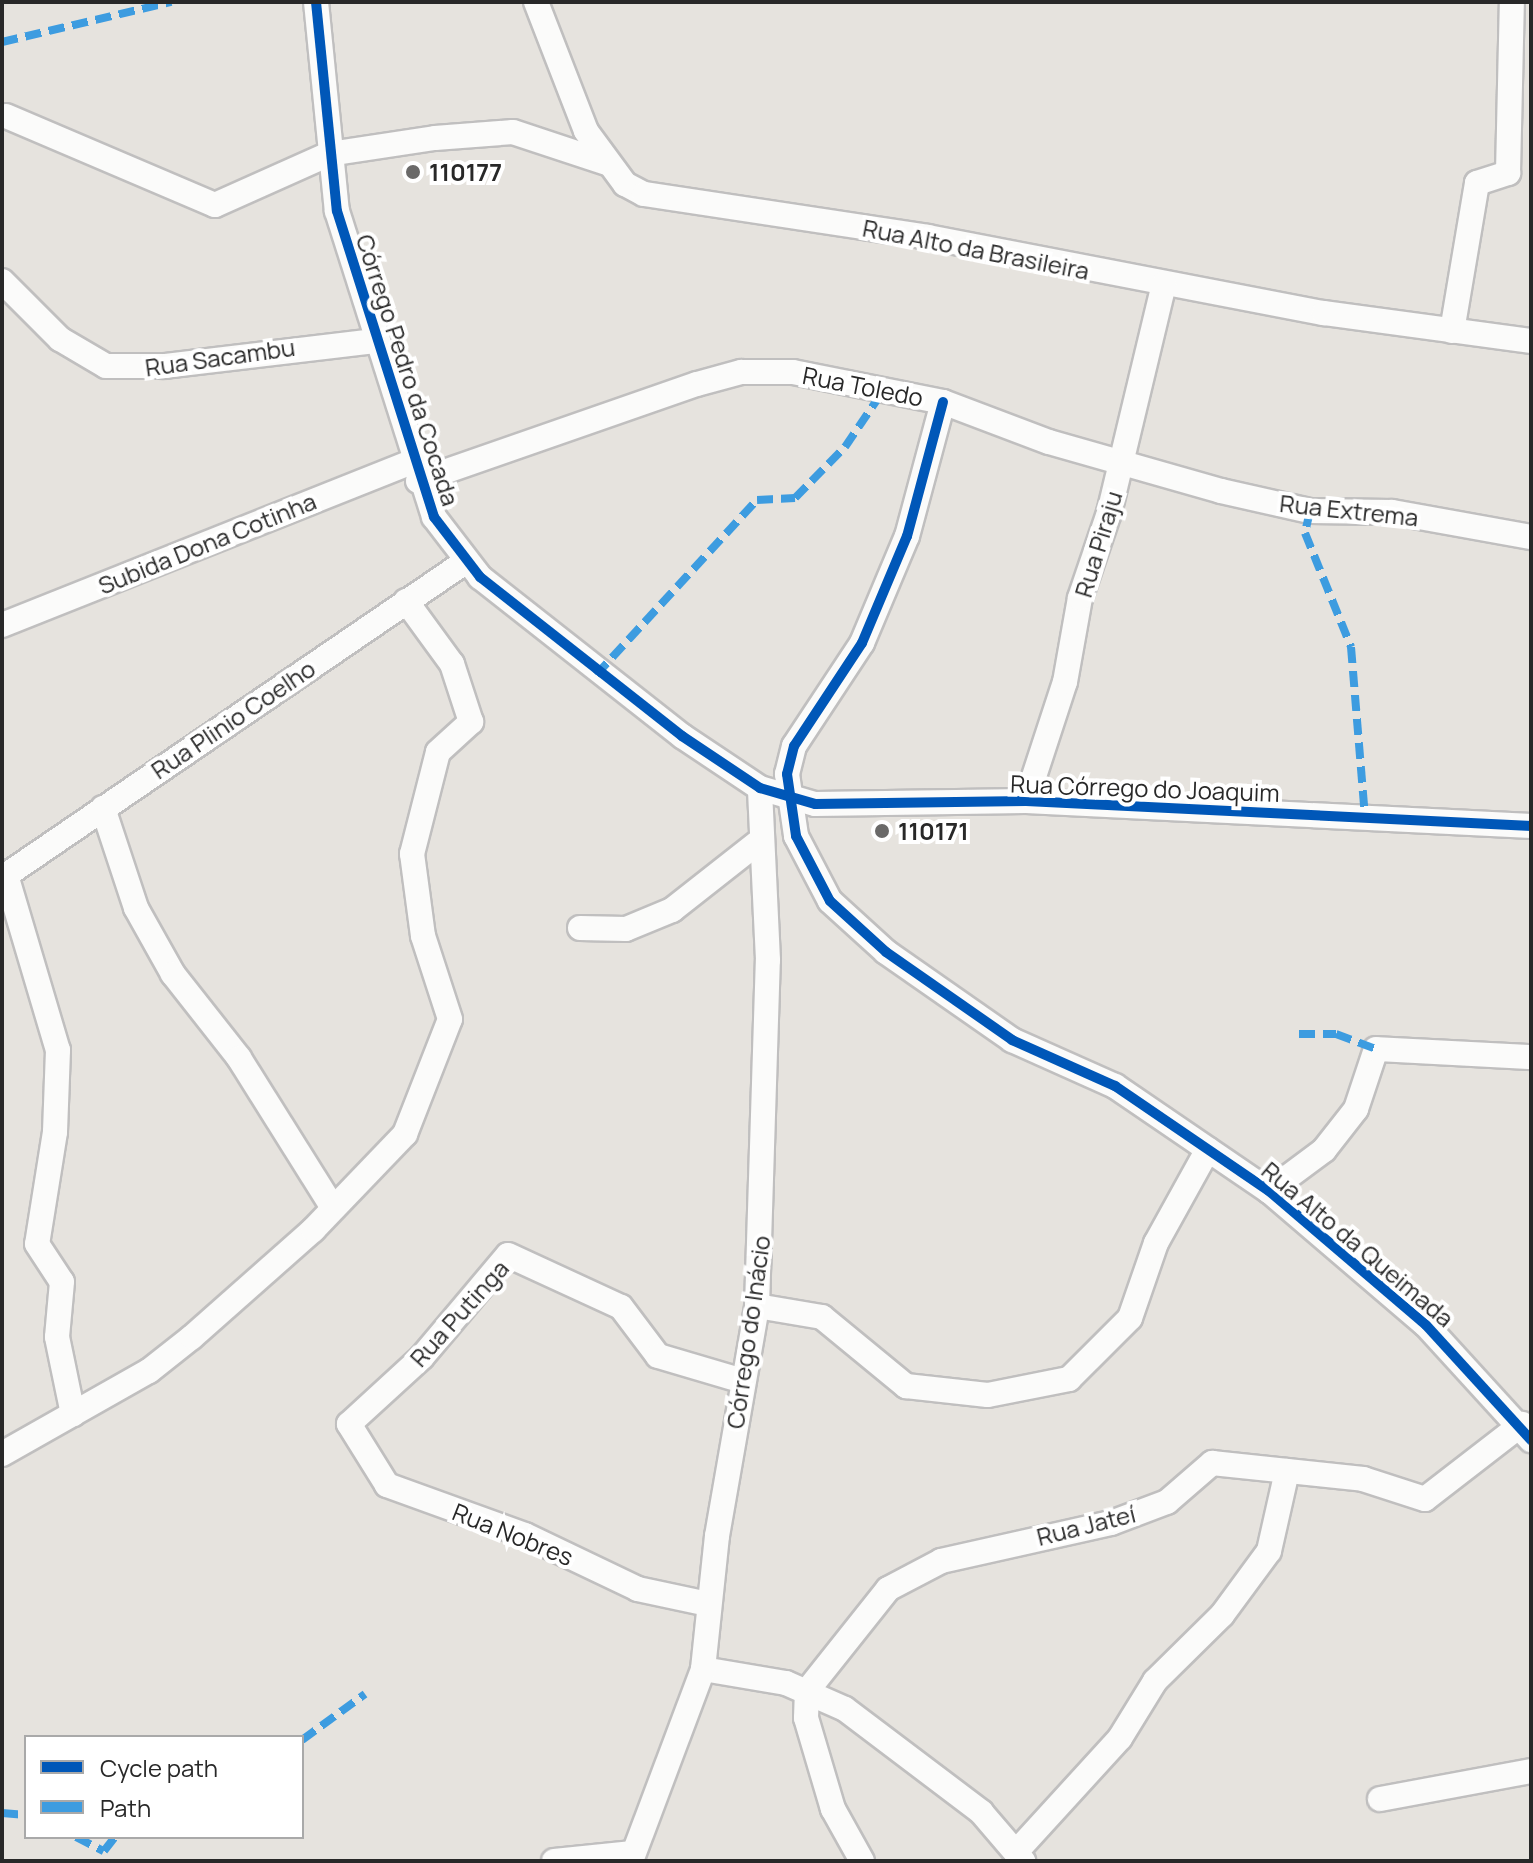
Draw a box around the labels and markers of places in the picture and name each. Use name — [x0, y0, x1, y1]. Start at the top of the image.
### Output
place label: 110177 — [429, 158, 502, 186]
marker: 110177 — [404, 163, 422, 181]
place label: 110171 — [898, 817, 969, 845]
marker: 110171 — [873, 822, 891, 840]

